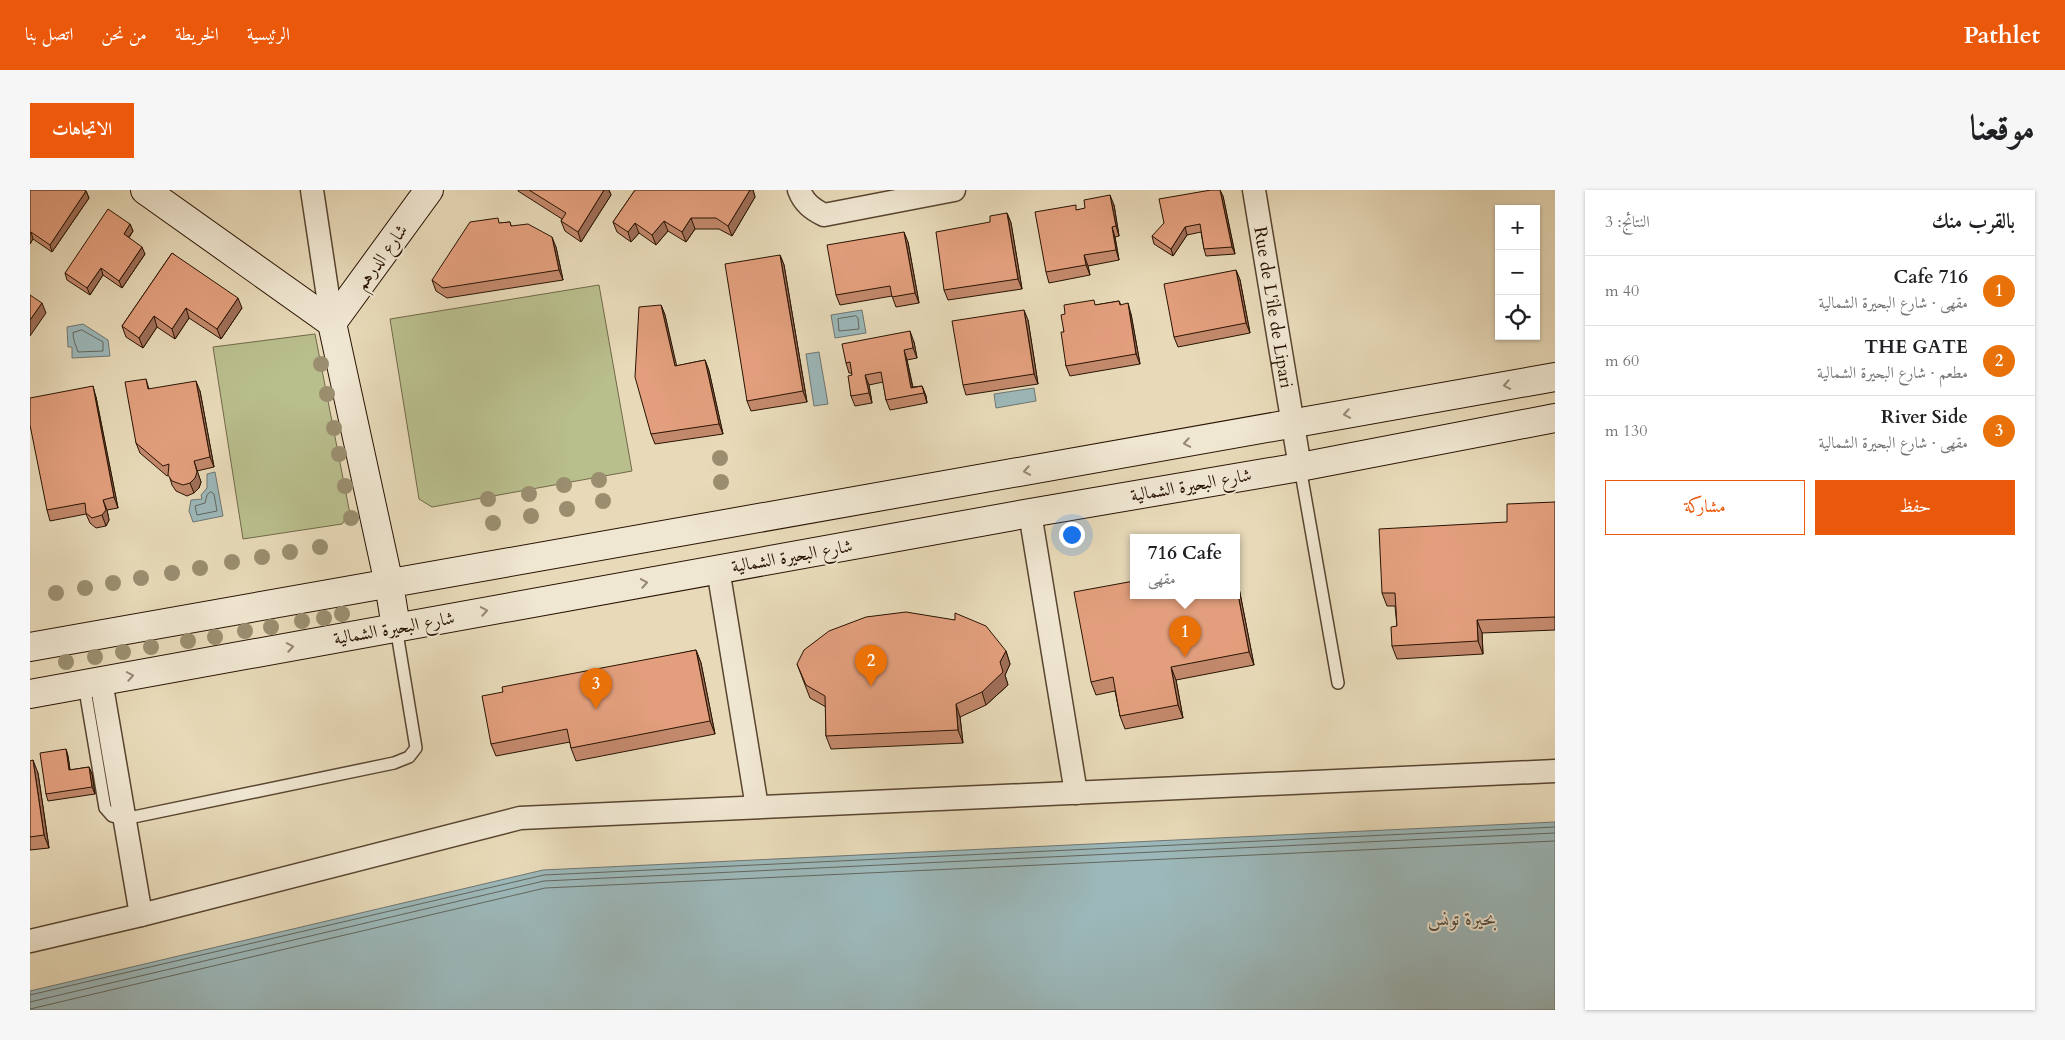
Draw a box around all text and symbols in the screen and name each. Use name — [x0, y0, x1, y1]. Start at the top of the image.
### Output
text: Pathlet — [1963, 19, 2040, 52]
text: اتصل بنا — [25, 22, 73, 47]
text: من نحن — [101, 22, 147, 47]
text: الخريطة — [175, 22, 219, 47]
text: الرئيسية — [247, 22, 290, 47]
button: الاتجاهات — [30, 103, 134, 158]
text: موقعنا — [1970, 104, 2035, 152]
map controls — [1495, 205, 1540, 340]
button: + — [1495, 205, 1540, 250]
text: بالقرب منك — [1932, 207, 2015, 236]
text: النتائج: 3 — [1605, 211, 1650, 233]
street label: شارع الدرهم — [349, 219, 417, 298]
street label: Rue de L'île de Lipari — [1247, 225, 1299, 390]
button: − — [1495, 250, 1540, 295]
text: 716 Cafe — [1894, 264, 1968, 290]
text: 40 m — [1605, 280, 1639, 302]
text: 1 — [1995, 280, 2003, 302]
text: مقهى · شارع البحيرة الشمالية — [1818, 292, 1968, 314]
button: locate — [1495, 295, 1540, 340]
text: THE GATE — [1864, 334, 1968, 360]
text: 60 m — [1605, 350, 1639, 372]
text: 2 — [1995, 350, 2003, 372]
text: مطعم · شارع البحيرة الشمالية — [1817, 362, 1968, 384]
one-way arrow — [1503, 380, 1511, 390]
text: River Side — [1881, 404, 1968, 430]
one-way arrow — [1343, 408, 1351, 419]
text: 130 m — [1605, 420, 1647, 442]
text: 3 — [1995, 420, 2003, 442]
text: مقهى · شارع البحيرة الشمالية — [1818, 432, 1968, 454]
one-way arrow — [1183, 437, 1191, 447]
street label: شارع البحيرة الشمالية — [1129, 463, 1254, 510]
one-way arrow — [1023, 465, 1031, 475]
button: مشاركة — [1605, 480, 1805, 535]
button: حفظ — [1815, 480, 2015, 535]
your location — [1059, 522, 1085, 548]
street label: شارع البحيرة الشمالية — [730, 534, 855, 581]
popup — [1130, 534, 1240, 599]
text: 716 Cafe — [1148, 540, 1222, 566]
text: مقهى — [1148, 568, 1176, 590]
one-way arrow — [639, 578, 648, 588]
street label: شارع البحيرة الشمالية — [332, 606, 457, 653]
one-way arrow — [479, 607, 488, 617]
pin: 1 — [1169, 616, 1201, 657]
one-way arrow — [285, 642, 294, 652]
pin: 2 — [855, 645, 887, 686]
pin: 3 — [580, 668, 612, 709]
one-way arrow — [125, 671, 134, 681]
water label: بحيرة تونس — [1427, 906, 1497, 932]

